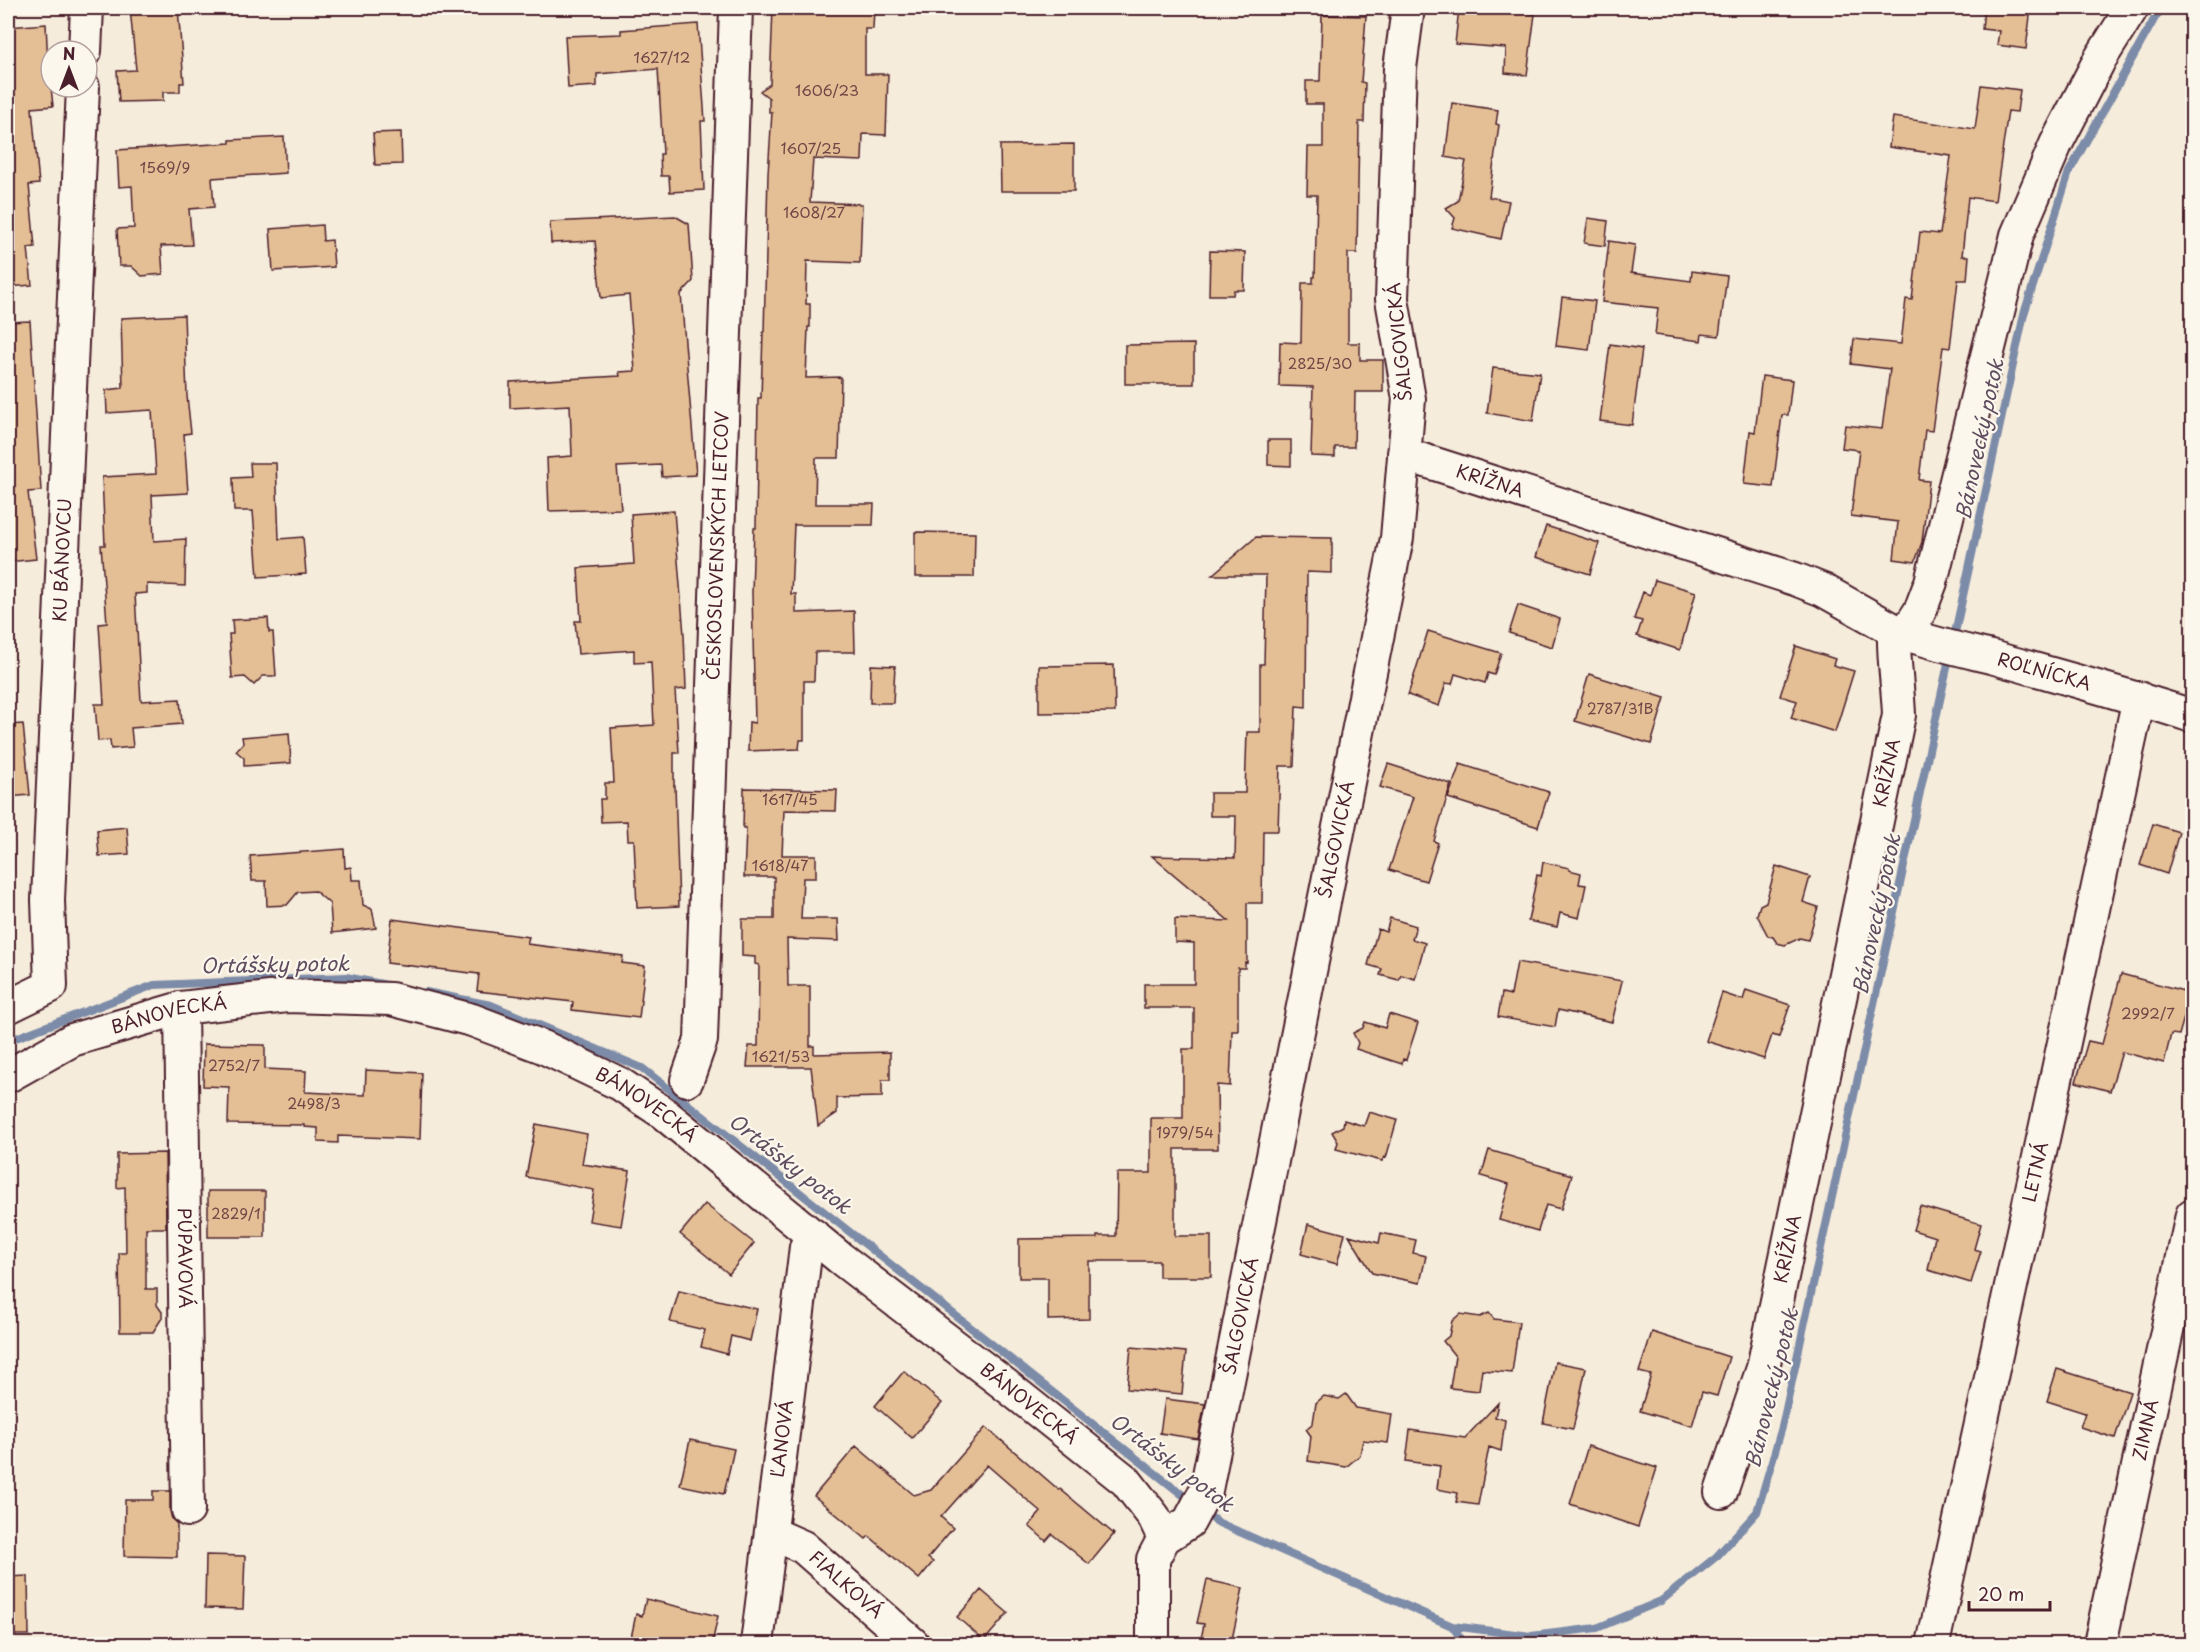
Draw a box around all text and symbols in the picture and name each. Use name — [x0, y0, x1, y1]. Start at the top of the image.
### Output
north arrow — [39, 39, 99, 99]
text: N — [63, 41, 75, 65]
house number: 1627/12 — [634, 45, 690, 68]
house number: 1606/23 — [795, 78, 859, 101]
house number: 1607/25 — [781, 136, 841, 159]
house number: 1569/9 — [140, 155, 190, 178]
house number: 1608/27 — [783, 200, 846, 223]
street label: ŠALGOVICKÁ — [1379, 281, 1418, 403]
house number: 2825/30 — [1288, 351, 1352, 374]
water label: Bánovecký potok — [1947, 355, 2011, 522]
street label: ČESKOSLOVENSKÝCH LETCOV — [698, 410, 734, 681]
street label: KRÍŽNA — [1453, 456, 1528, 503]
street label: KU BÁNOVCU — [45, 497, 77, 623]
street label: ROĽNÍCKA — [1995, 644, 2095, 697]
house number: 2787/31B — [1587, 696, 1653, 719]
street label: KRÍŽNA — [1865, 736, 1906, 810]
street label: ŠALGOVICKÁ — [1310, 778, 1360, 901]
house number: 1617/45 — [762, 787, 818, 810]
water label: Bánovecký potok — [1844, 830, 1908, 997]
house number: 1618/47 — [752, 853, 808, 876]
water label: Ortášsky potok — [200, 948, 350, 980]
street label: BÁNOVECKÁ — [108, 988, 228, 1040]
house number: 2992/7 — [2121, 1001, 2175, 1024]
house number: 1621/53 — [752, 1044, 810, 1067]
house number: 2752/7 — [208, 1053, 261, 1076]
street label: BÁNOVECKÁ — [591, 1059, 704, 1148]
house number: 2498/3 — [287, 1091, 341, 1114]
water label: Ortášsky potok — [723, 1106, 859, 1221]
house number: 1979/54 — [1156, 1120, 1214, 1143]
street label: LETNÁ — [2015, 1139, 2054, 1205]
house number: 2829/1 — [211, 1201, 261, 1224]
street label: PÚPAVOVÁ — [172, 1207, 200, 1309]
street label: KRÍŽNA — [1766, 1212, 1807, 1286]
street label: ŠALGOVICKÁ — [1214, 1254, 1264, 1377]
water label: Bánovecký potok — [1737, 1304, 1805, 1471]
street label: BÁNOVECKÁ — [975, 1355, 1085, 1450]
street label: ZIMNÁ — [2125, 1396, 2164, 1463]
street label: ĽANOVÁ — [763, 1398, 799, 1479]
water label: Ortášsky potok — [1104, 1405, 1241, 1519]
street label: FIALKOVÁ — [804, 1543, 890, 1624]
scale bar — [1969, 1574, 2050, 1612]
text: 20 m — [1978, 1580, 2024, 1607]

